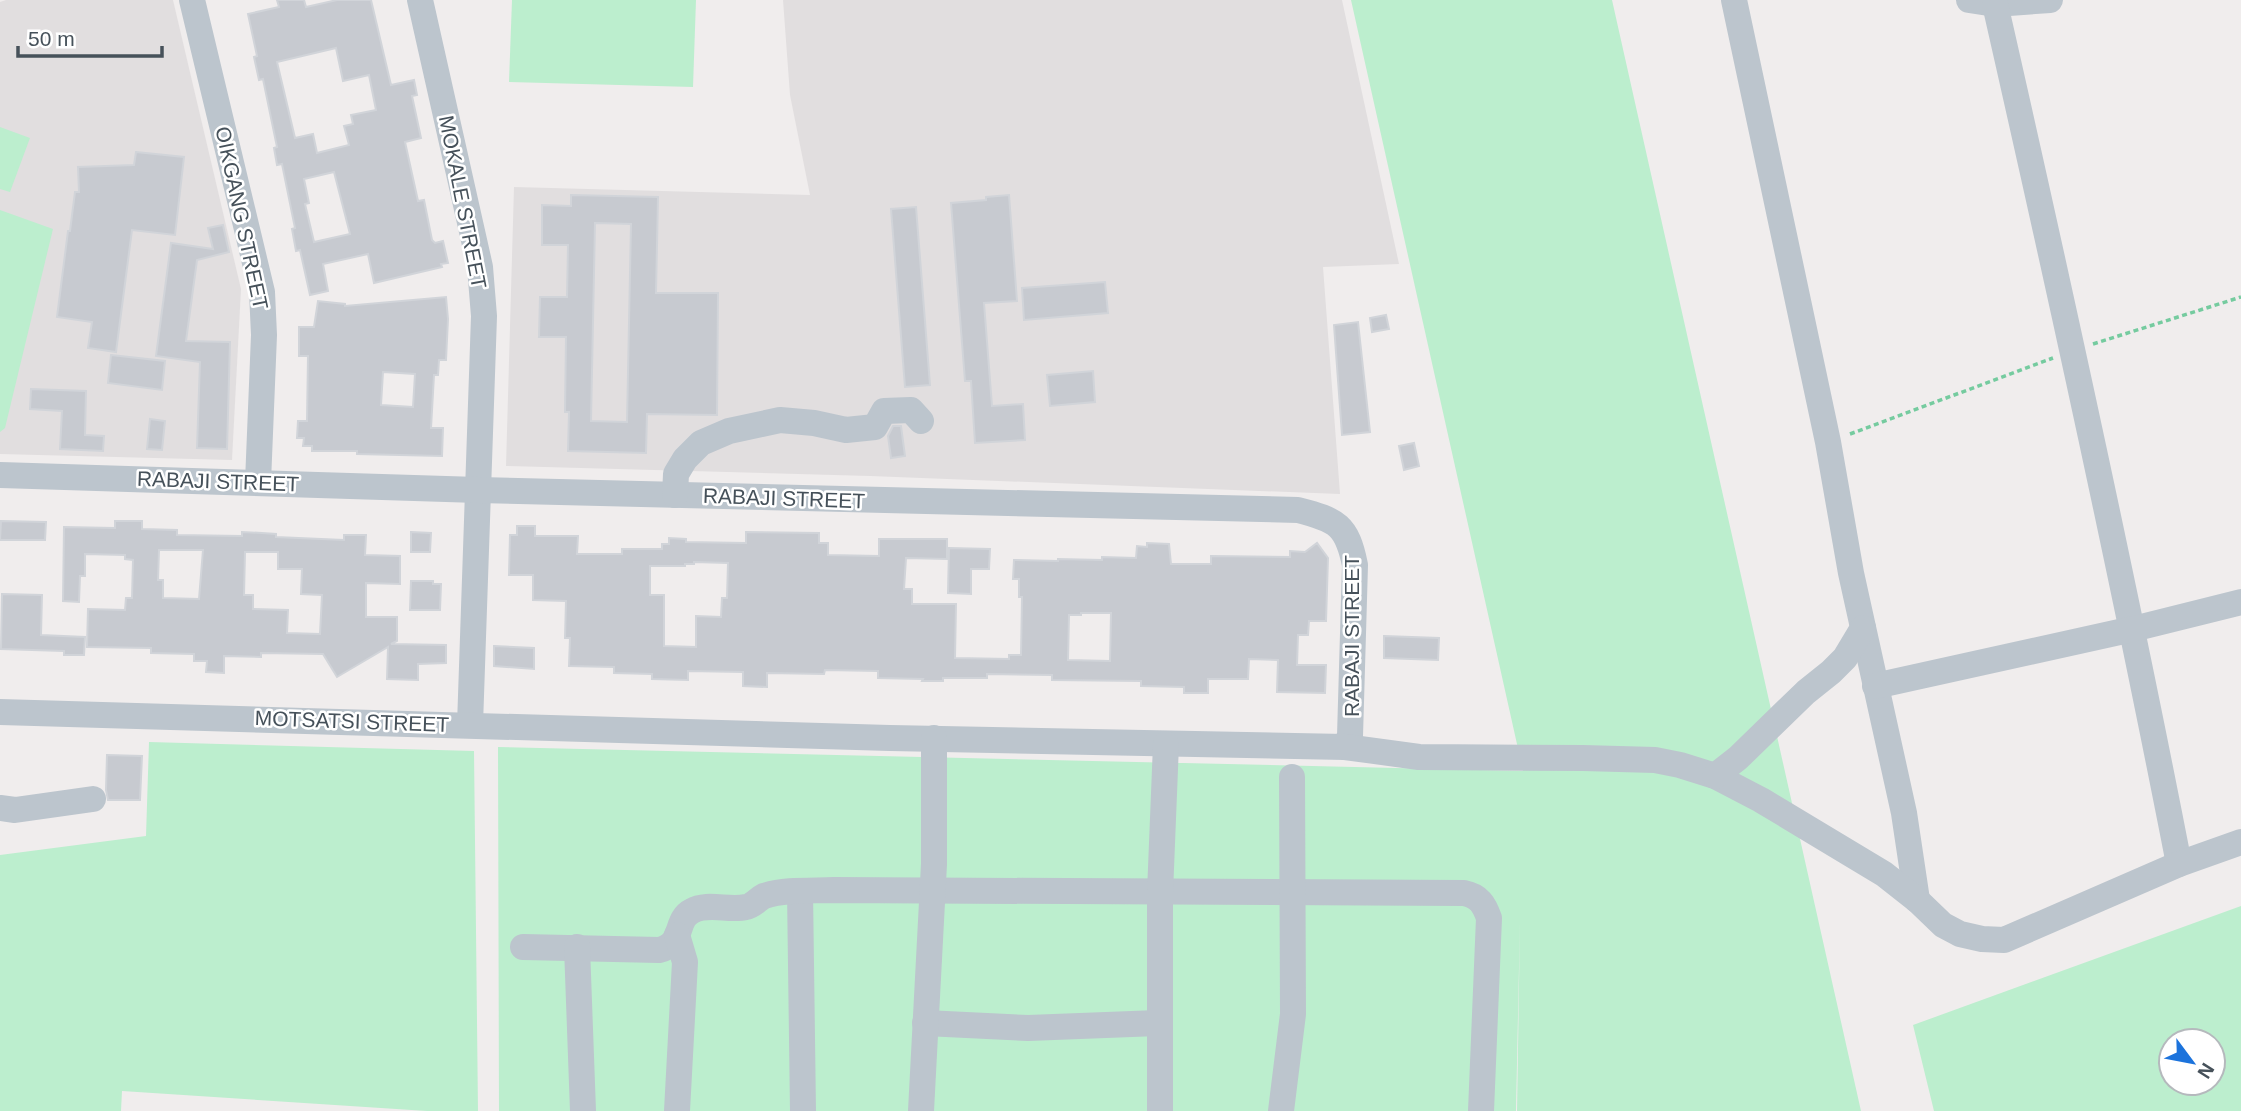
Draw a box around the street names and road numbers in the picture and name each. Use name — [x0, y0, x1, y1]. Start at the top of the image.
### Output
street label: MOKALE STREET — [435, 113, 491, 291]
street label: OIKGANG STREET — [211, 124, 273, 312]
street label: RABAJI STREET — [137, 467, 300, 495]
street label: RABAJI STREET — [703, 484, 866, 512]
street label: RABAJI STREET — [1340, 555, 1363, 717]
street label: MOTSATSI STREET — [254, 706, 450, 736]

